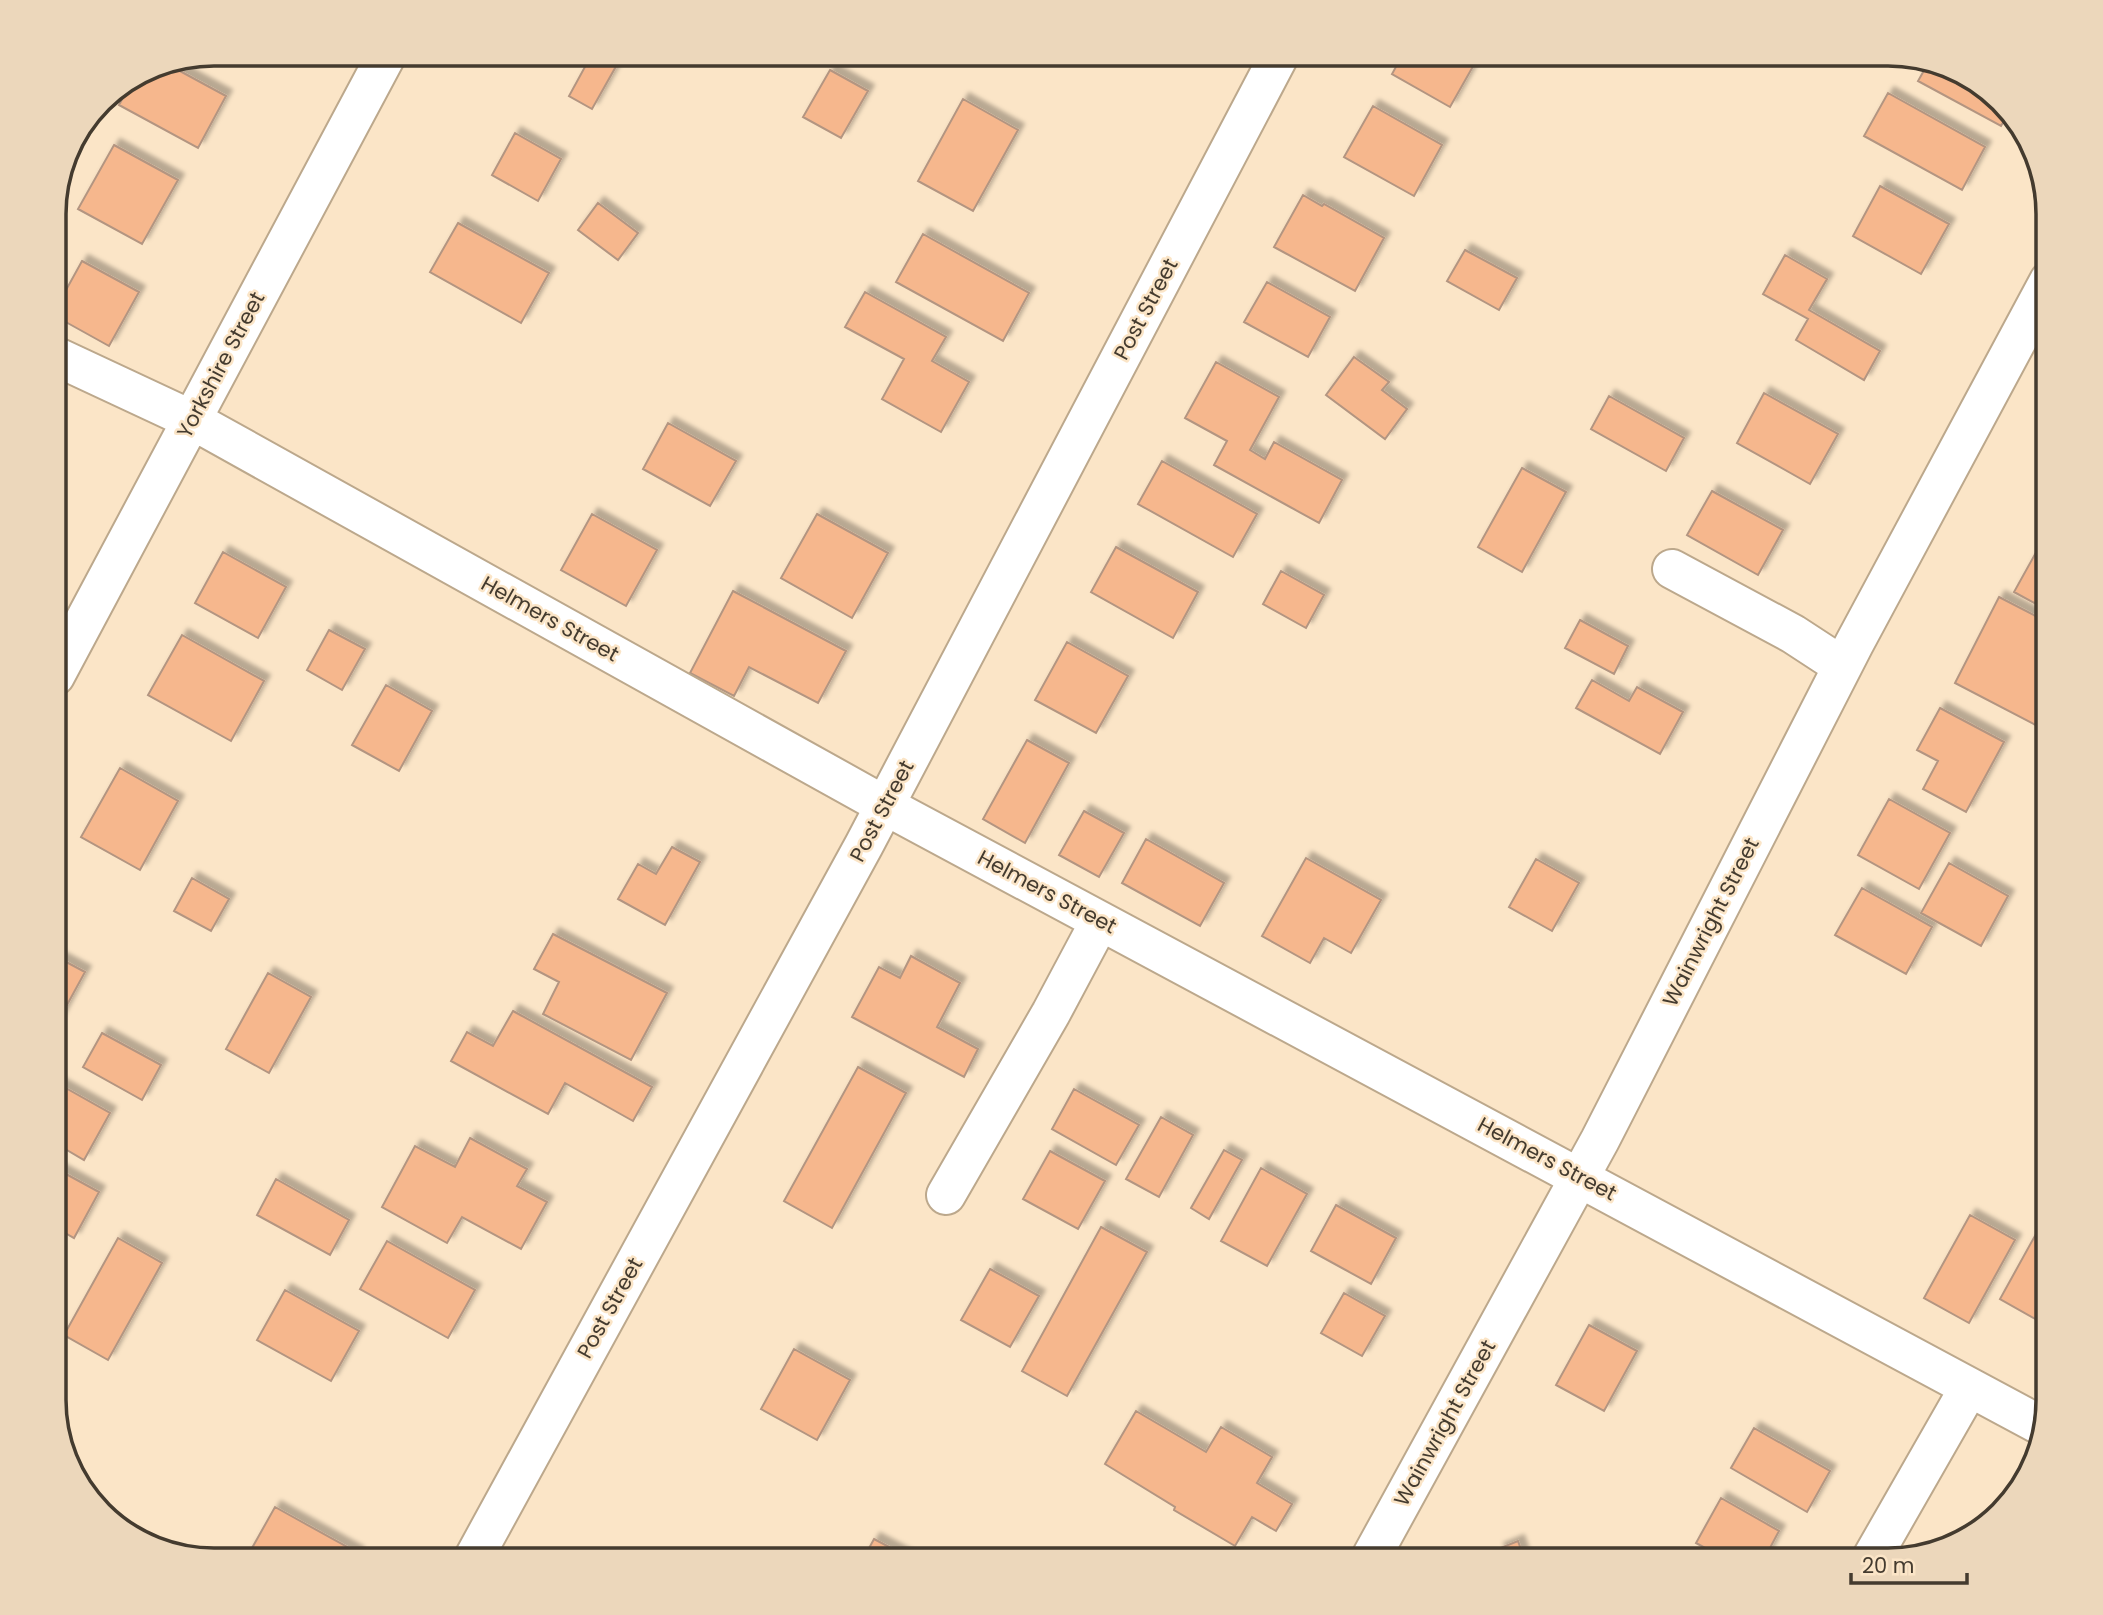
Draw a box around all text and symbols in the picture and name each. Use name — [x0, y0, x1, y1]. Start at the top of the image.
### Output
street label: Post Street — [1107, 253, 1184, 365]
street label: Yorkshire Street — [170, 286, 271, 443]
street label: Helmers Street — [476, 569, 624, 668]
street label: Post Street — [843, 755, 920, 867]
street label: Wainwright Street — [1655, 832, 1766, 1011]
street label: Helmers Street — [973, 843, 1122, 940]
street label: Helmers Street — [1473, 1110, 1622, 1207]
street label: Post Street — [570, 1252, 649, 1363]
street label: Wainwright Street — [1387, 1334, 1502, 1511]
scale bar — [1851, 1542, 1966, 1586]
text: 20 m — [1862, 1551, 1915, 1580]

